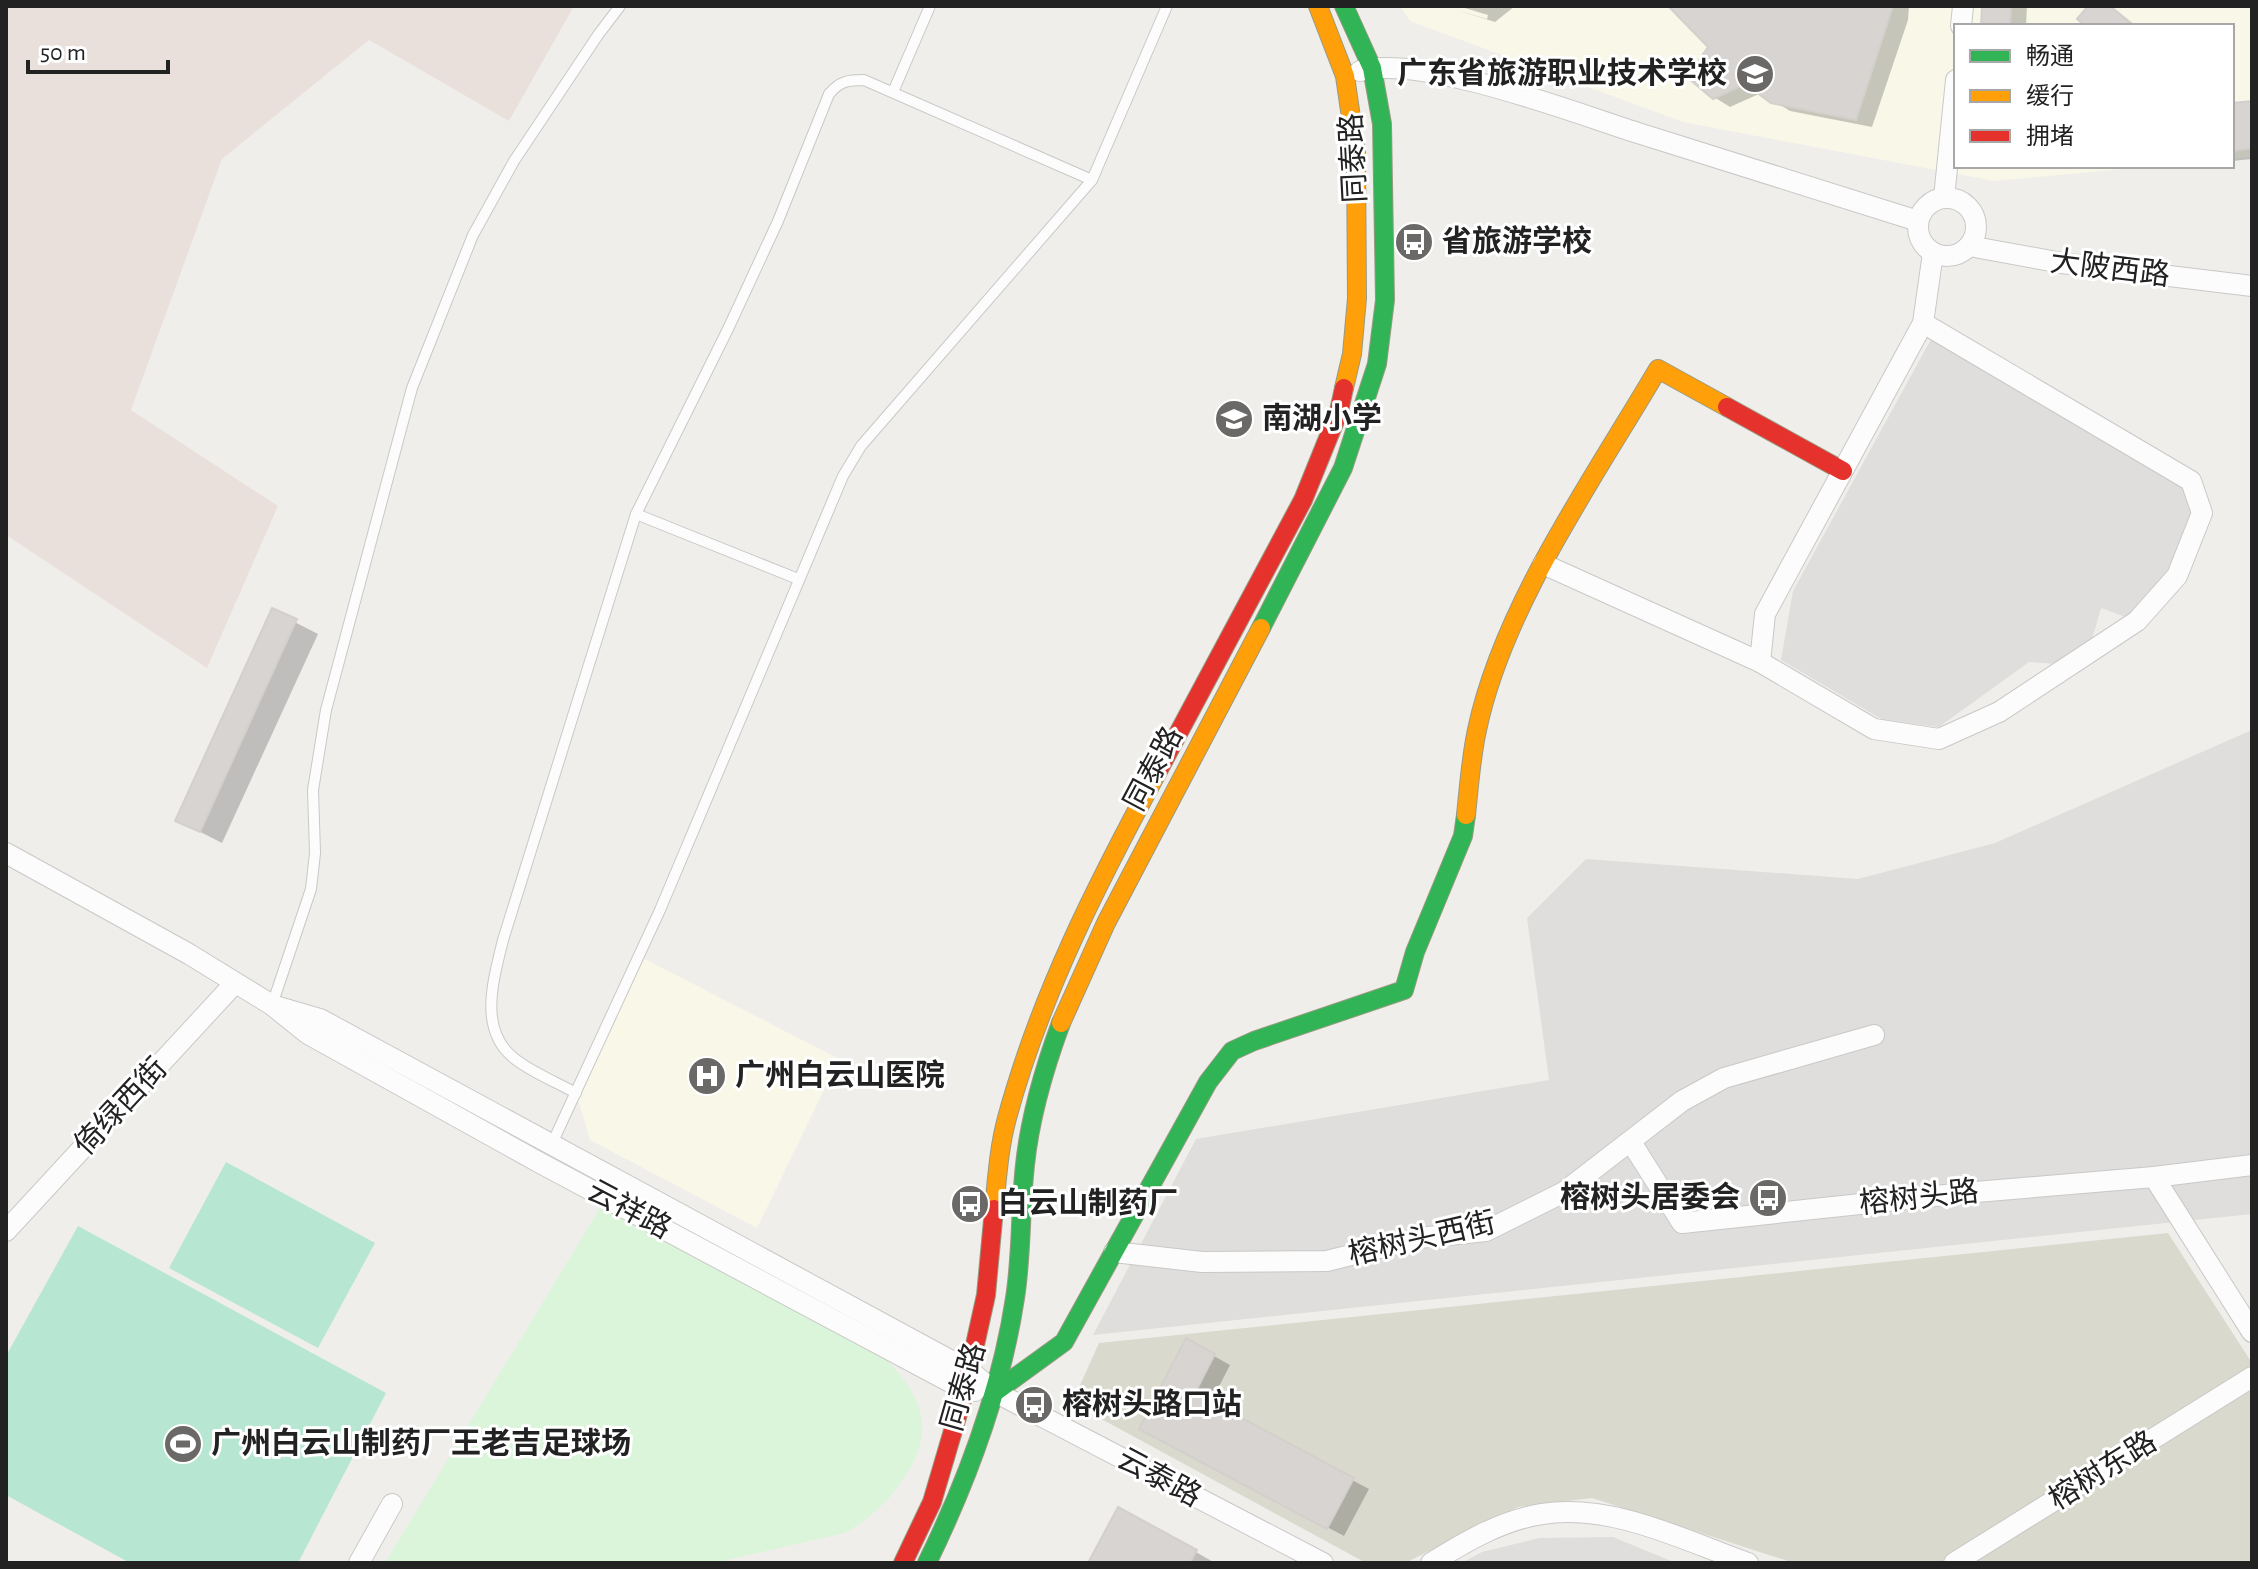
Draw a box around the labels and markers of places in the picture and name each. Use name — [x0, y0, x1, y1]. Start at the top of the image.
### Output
school or university icon: 广东省旅游职业技术学校 — [1734, 53, 1776, 95]
place label: 广东省旅游职业技术学校 — [1397, 57, 1727, 89]
bus stop icon: 省旅游学校 — [1393, 221, 1435, 263]
place label: 省旅游学校 — [1442, 225, 1592, 257]
school or university icon: 南湖小学 — [1213, 398, 1255, 440]
place label: 南湖小学 — [1262, 402, 1382, 434]
hospital icon: 广州白云山医院 — [686, 1055, 728, 1097]
place label: 广州白云山医院 — [735, 1059, 945, 1091]
bus stop icon: 榕树头居委会 — [1747, 1177, 1789, 1219]
place label: 榕树头居委会 — [1560, 1181, 1740, 1213]
bus stop icon: 白云山制药厂 — [949, 1183, 991, 1225]
place label: 白云山制药厂 — [998, 1187, 1178, 1219]
bus stop icon: 榕树头路口站 — [1013, 1384, 1055, 1426]
place label: 榕树头路口站 — [1062, 1388, 1242, 1420]
sports icon: 广州白云山制药厂王老吉足球场 — [162, 1423, 204, 1465]
place label: 广州白云山制药厂王老吉足球场 — [211, 1427, 631, 1459]

